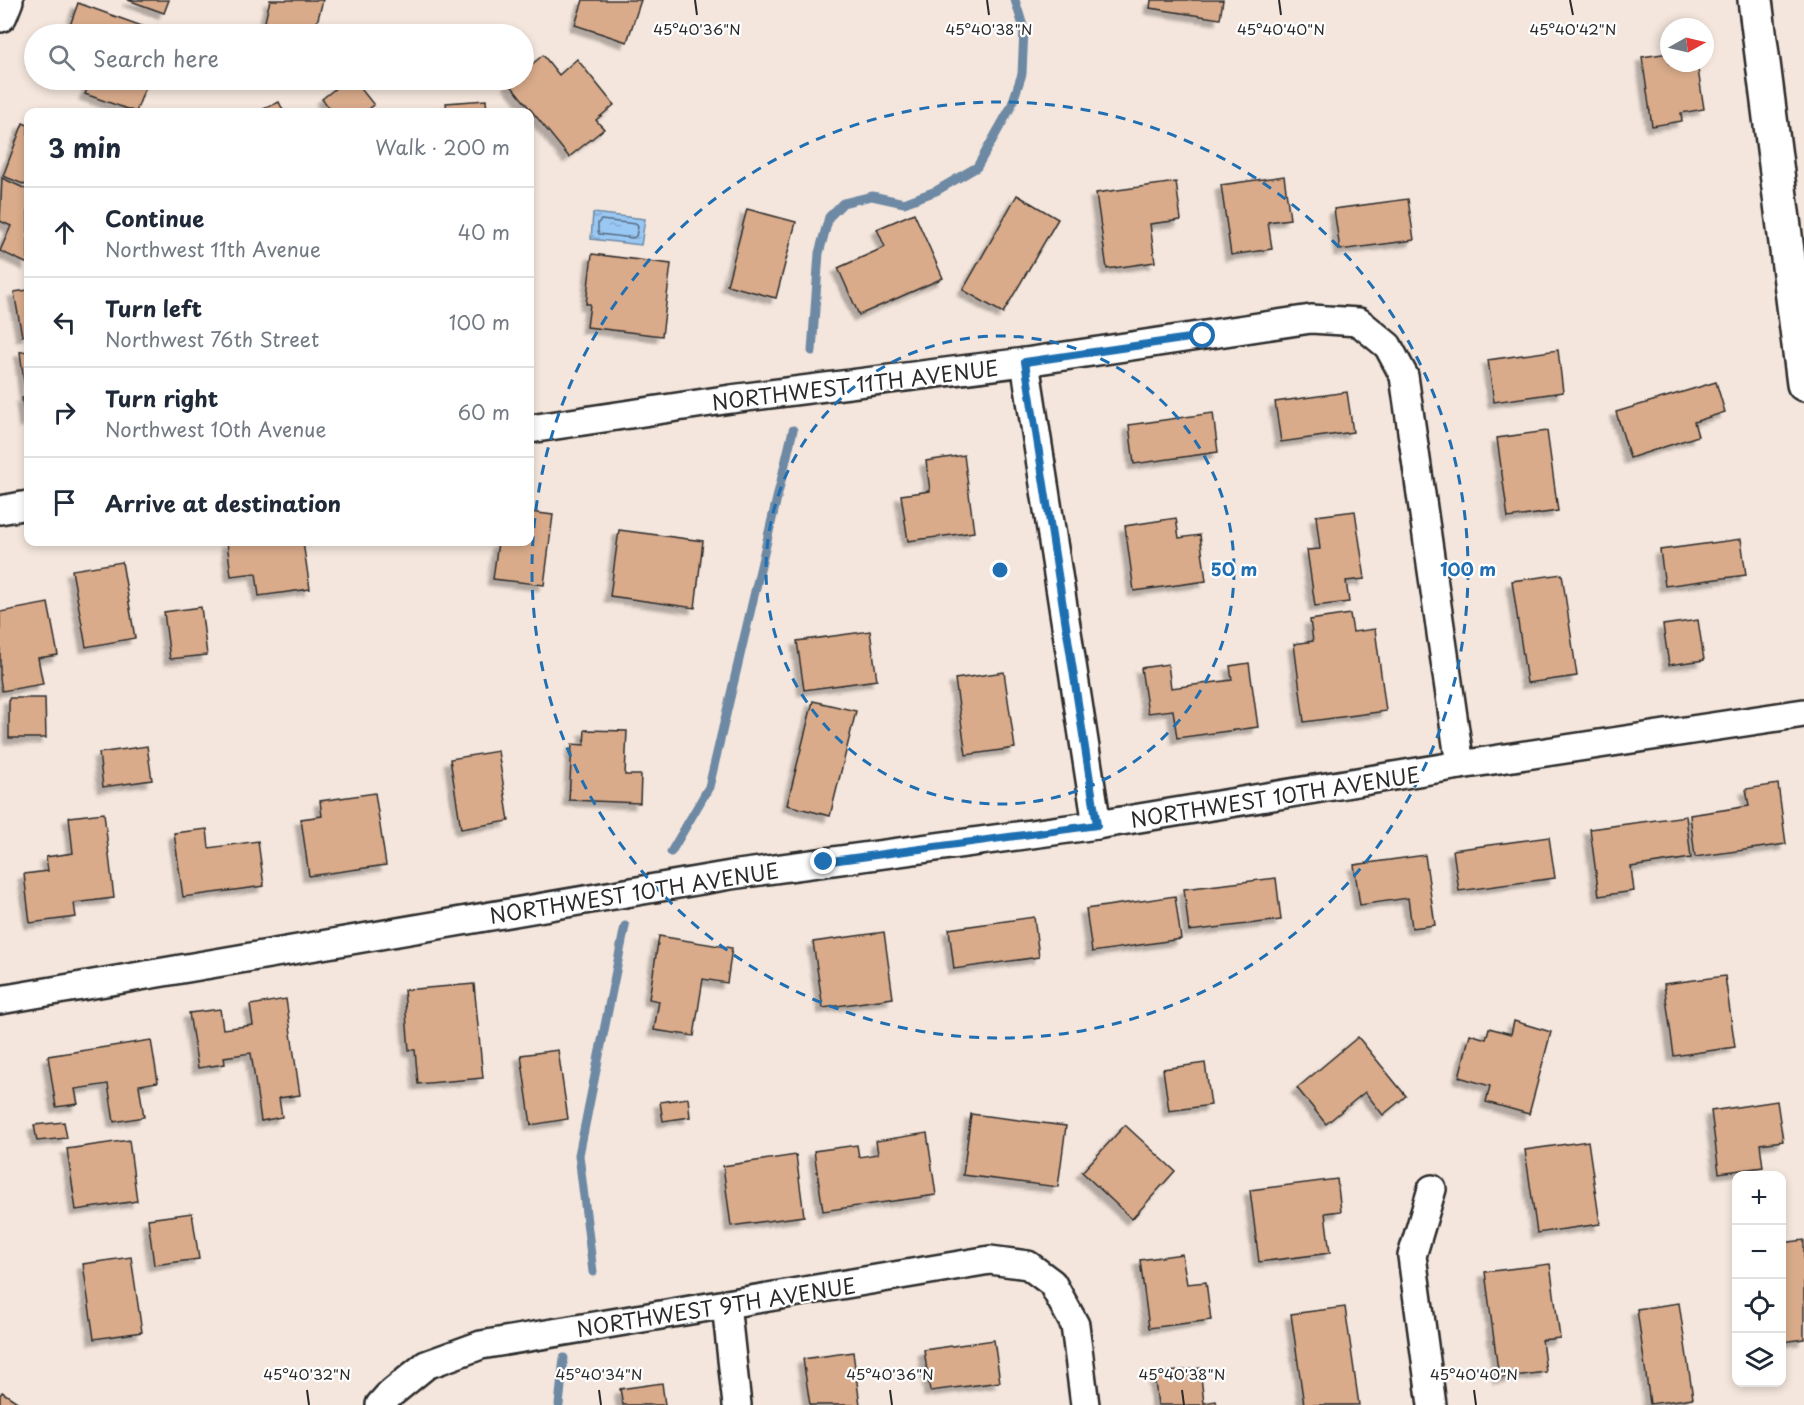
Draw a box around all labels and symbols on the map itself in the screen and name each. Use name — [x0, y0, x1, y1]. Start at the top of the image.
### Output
text: 45°40'36"N — [653, 17, 741, 40]
text: 45°40'38"N — [946, 17, 1032, 40]
text: 45°40'40"N — [1237, 17, 1325, 40]
text: 45°40'42"N — [1530, 17, 1616, 40]
north arrow — [1660, 18, 1714, 72]
route start — [1189, 322, 1215, 348]
street label: NORTHWEST 11TH AVENUE — [710, 351, 1000, 417]
text: 50 m — [1211, 555, 1257, 582]
text: 100 m — [1440, 555, 1496, 582]
centre of rings — [990, 560, 1010, 580]
street label: NORTHWEST 10TH AVENUE — [1128, 757, 1422, 835]
route end — [810, 848, 836, 874]
street label: NORTHWEST 10TH AVENUE — [487, 853, 781, 931]
street label: NORTHWEST 9TH AVENUE — [574, 1268, 858, 1344]
text: 45°40'32"N — [263, 1362, 351, 1385]
text: 45°40'34"N — [555, 1362, 643, 1385]
text: 45°40'36"N — [846, 1362, 934, 1385]
text: 45°40'38"N — [1139, 1362, 1225, 1385]
text: 45°40'40"N — [1430, 1362, 1518, 1385]

